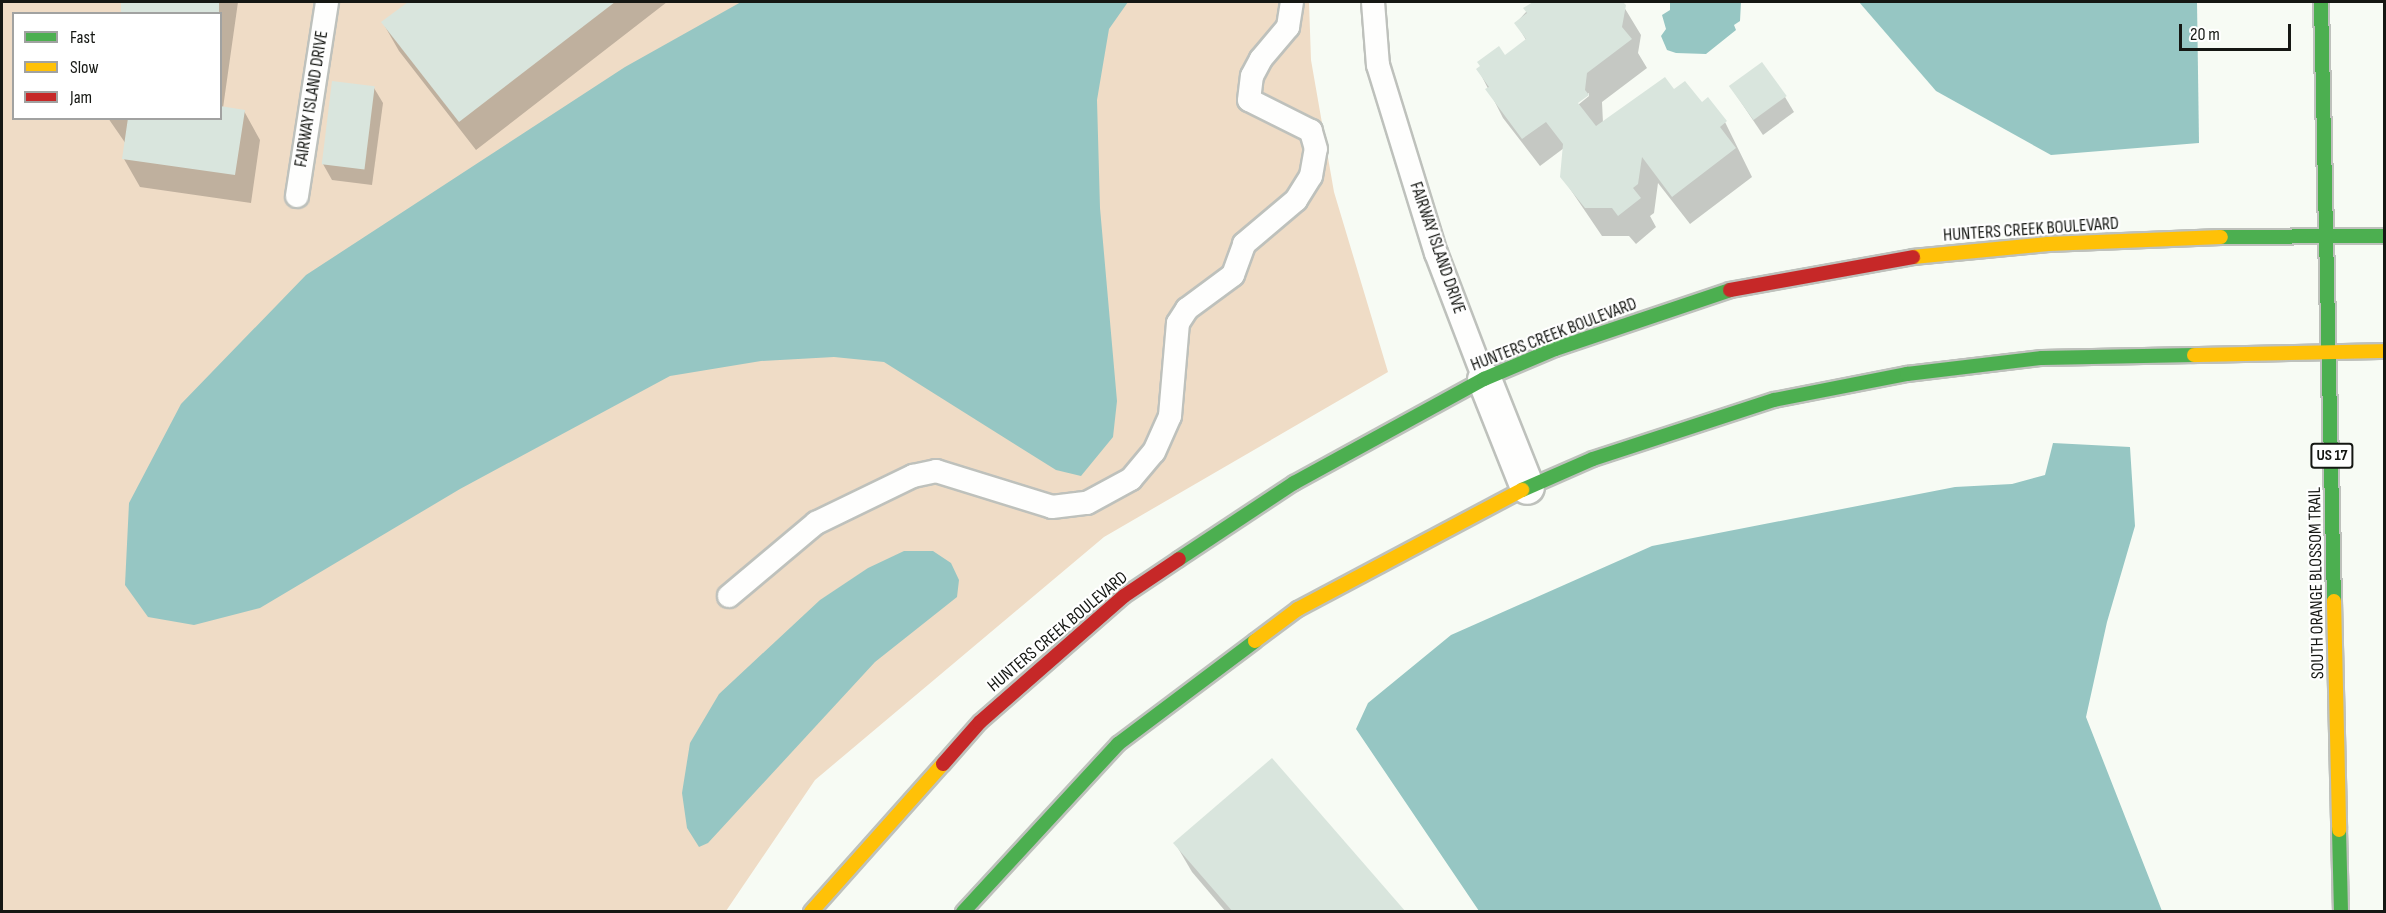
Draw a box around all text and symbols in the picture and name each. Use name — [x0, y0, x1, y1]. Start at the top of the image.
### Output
legend — [12, 12, 222, 120]
scale bar — [2182, 12, 2294, 50]
text: 20 m — [2190, 24, 2220, 45]
text: Fast — [70, 27, 95, 48]
street label: FAIRWAY ISLAND DRIVE — [291, 29, 333, 169]
text: Slow — [70, 57, 99, 78]
text: Jam — [70, 87, 92, 108]
street label: FAIRWAY ISLAND DRIVE — [1404, 179, 1470, 317]
street label: HUNTERS CREEK BOULEVARD — [1942, 213, 2120, 247]
street label: HUNTERS CREEK BOULEVARD — [1468, 293, 1640, 377]
road number: US 17 — [2310, 443, 2354, 469]
street label: SOUTH ORANGE BLOSSOM TRAIL — [2305, 487, 2329, 679]
street label: HUNTERS CREEK BOULEVARD — [984, 567, 1132, 697]

